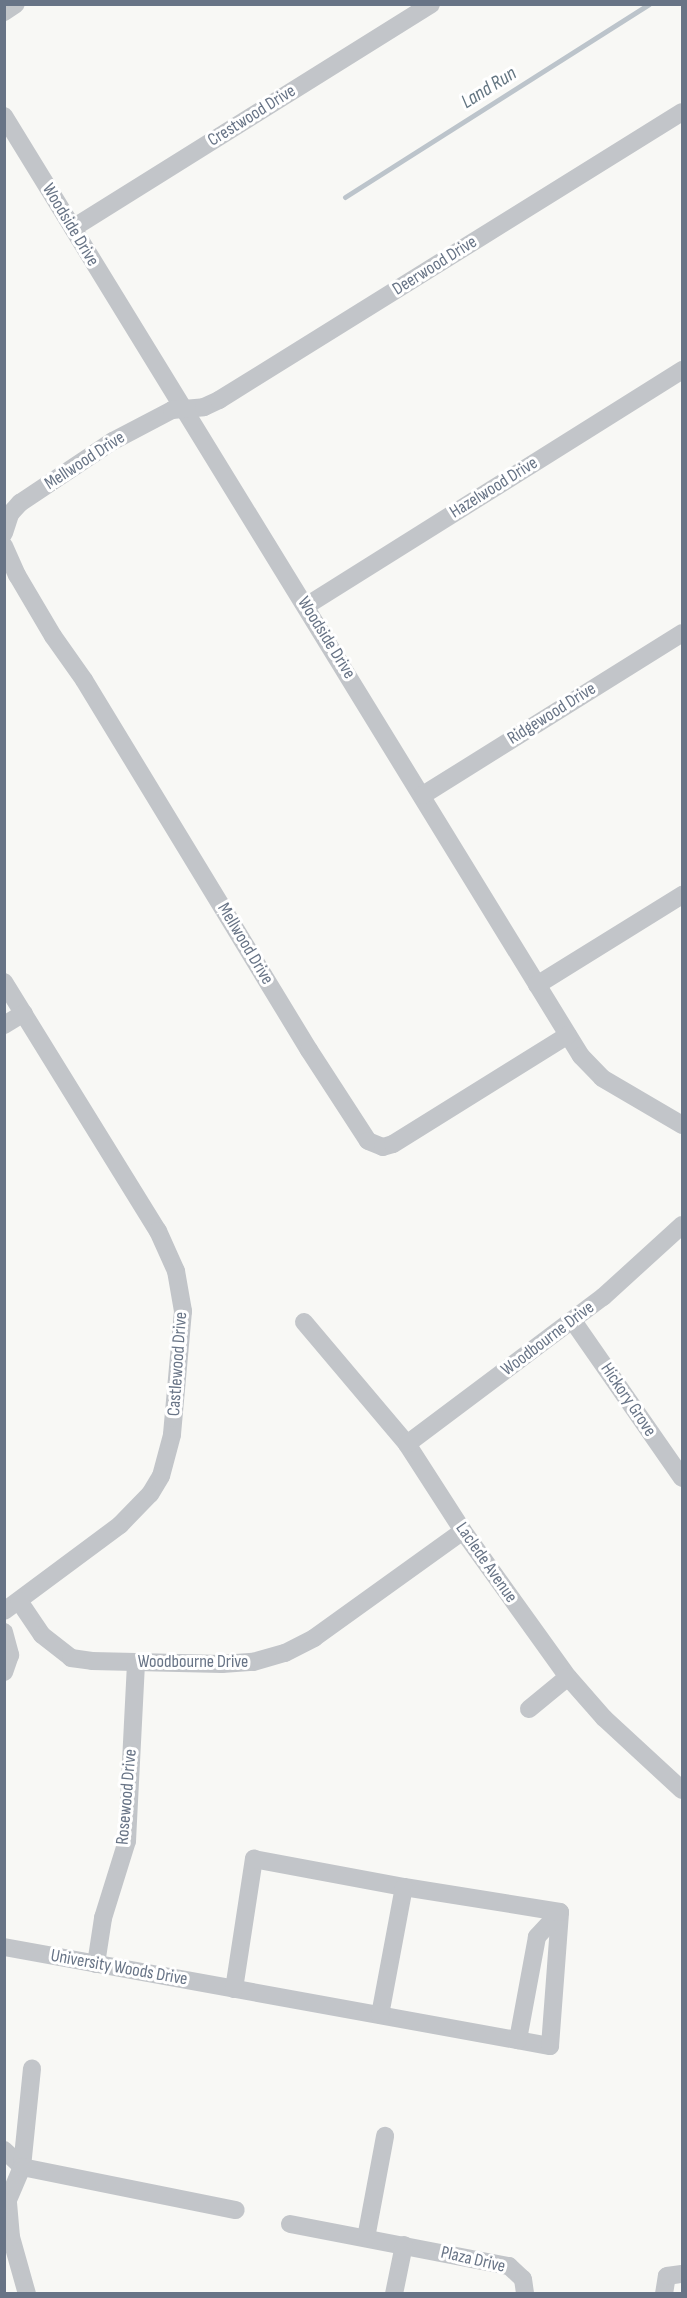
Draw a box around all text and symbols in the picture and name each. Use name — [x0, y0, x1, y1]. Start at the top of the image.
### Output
water label: Land Run — [457, 62, 521, 114]
street label: Crestwood Drive — [204, 80, 300, 152]
street label: Woodside Drive — [37, 180, 103, 270]
street label: Deerwood Drive — [389, 232, 481, 300]
street label: Mellwood Drive — [41, 427, 129, 495]
street label: Hazelwood Drive — [446, 452, 542, 524]
street label: Woodside Drive — [292, 593, 360, 683]
street label: Ridgewood Drive — [504, 678, 600, 750]
street label: Mellwood Drive — [212, 899, 278, 989]
street label: Woodbourne Drive — [497, 1297, 599, 1381]
street label: Castlewood Drive — [164, 1311, 192, 1417]
street label: Hickory Grove — [596, 1359, 660, 1441]
street label: Laclede Avenue — [450, 1519, 522, 1607]
street label: Woodbourne Drive — [138, 1651, 248, 1673]
street label: Rosewood Drive — [112, 1748, 142, 1846]
street label: University Woods Drive — [49, 1945, 189, 1991]
street label: Plaza Drive — [439, 2242, 507, 2278]

